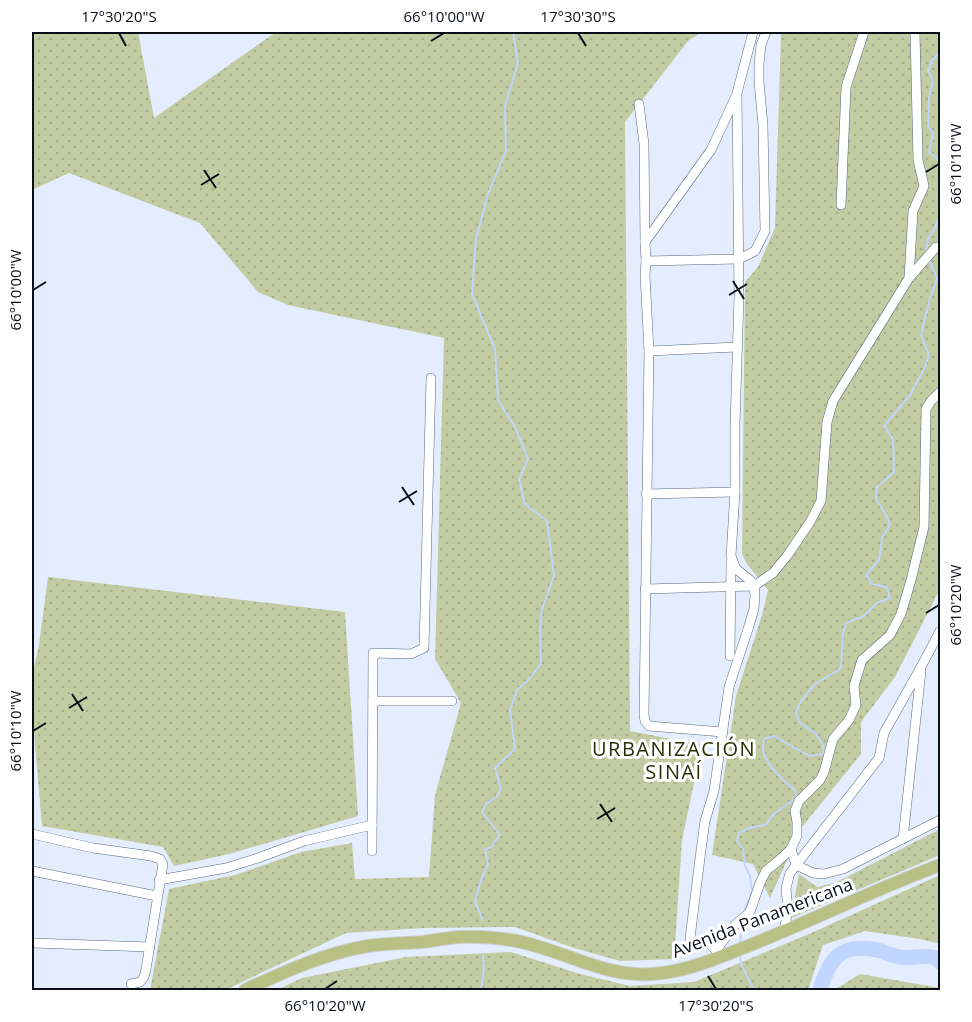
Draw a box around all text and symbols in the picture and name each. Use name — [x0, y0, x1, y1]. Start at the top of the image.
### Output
text: 17°30'20"S — [81, 6, 157, 26]
text: 66°10'00"W — [404, 6, 485, 26]
text: 17°30'30"S — [540, 6, 616, 26]
text: 66°10'10"W — [945, 123, 965, 205]
text: 66°10'00"W — [5, 249, 25, 331]
text: 66°10'20"W — [945, 564, 965, 646]
text: 66°10'10"W — [5, 690, 25, 772]
district label: URBANIZACIÓN SINAÍ — [592, 735, 756, 785]
street label: Avenida Panamericana — [668, 871, 856, 963]
text: 66°10'20"W — [285, 995, 366, 1015]
text: 17°30'20"S — [678, 995, 754, 1015]

